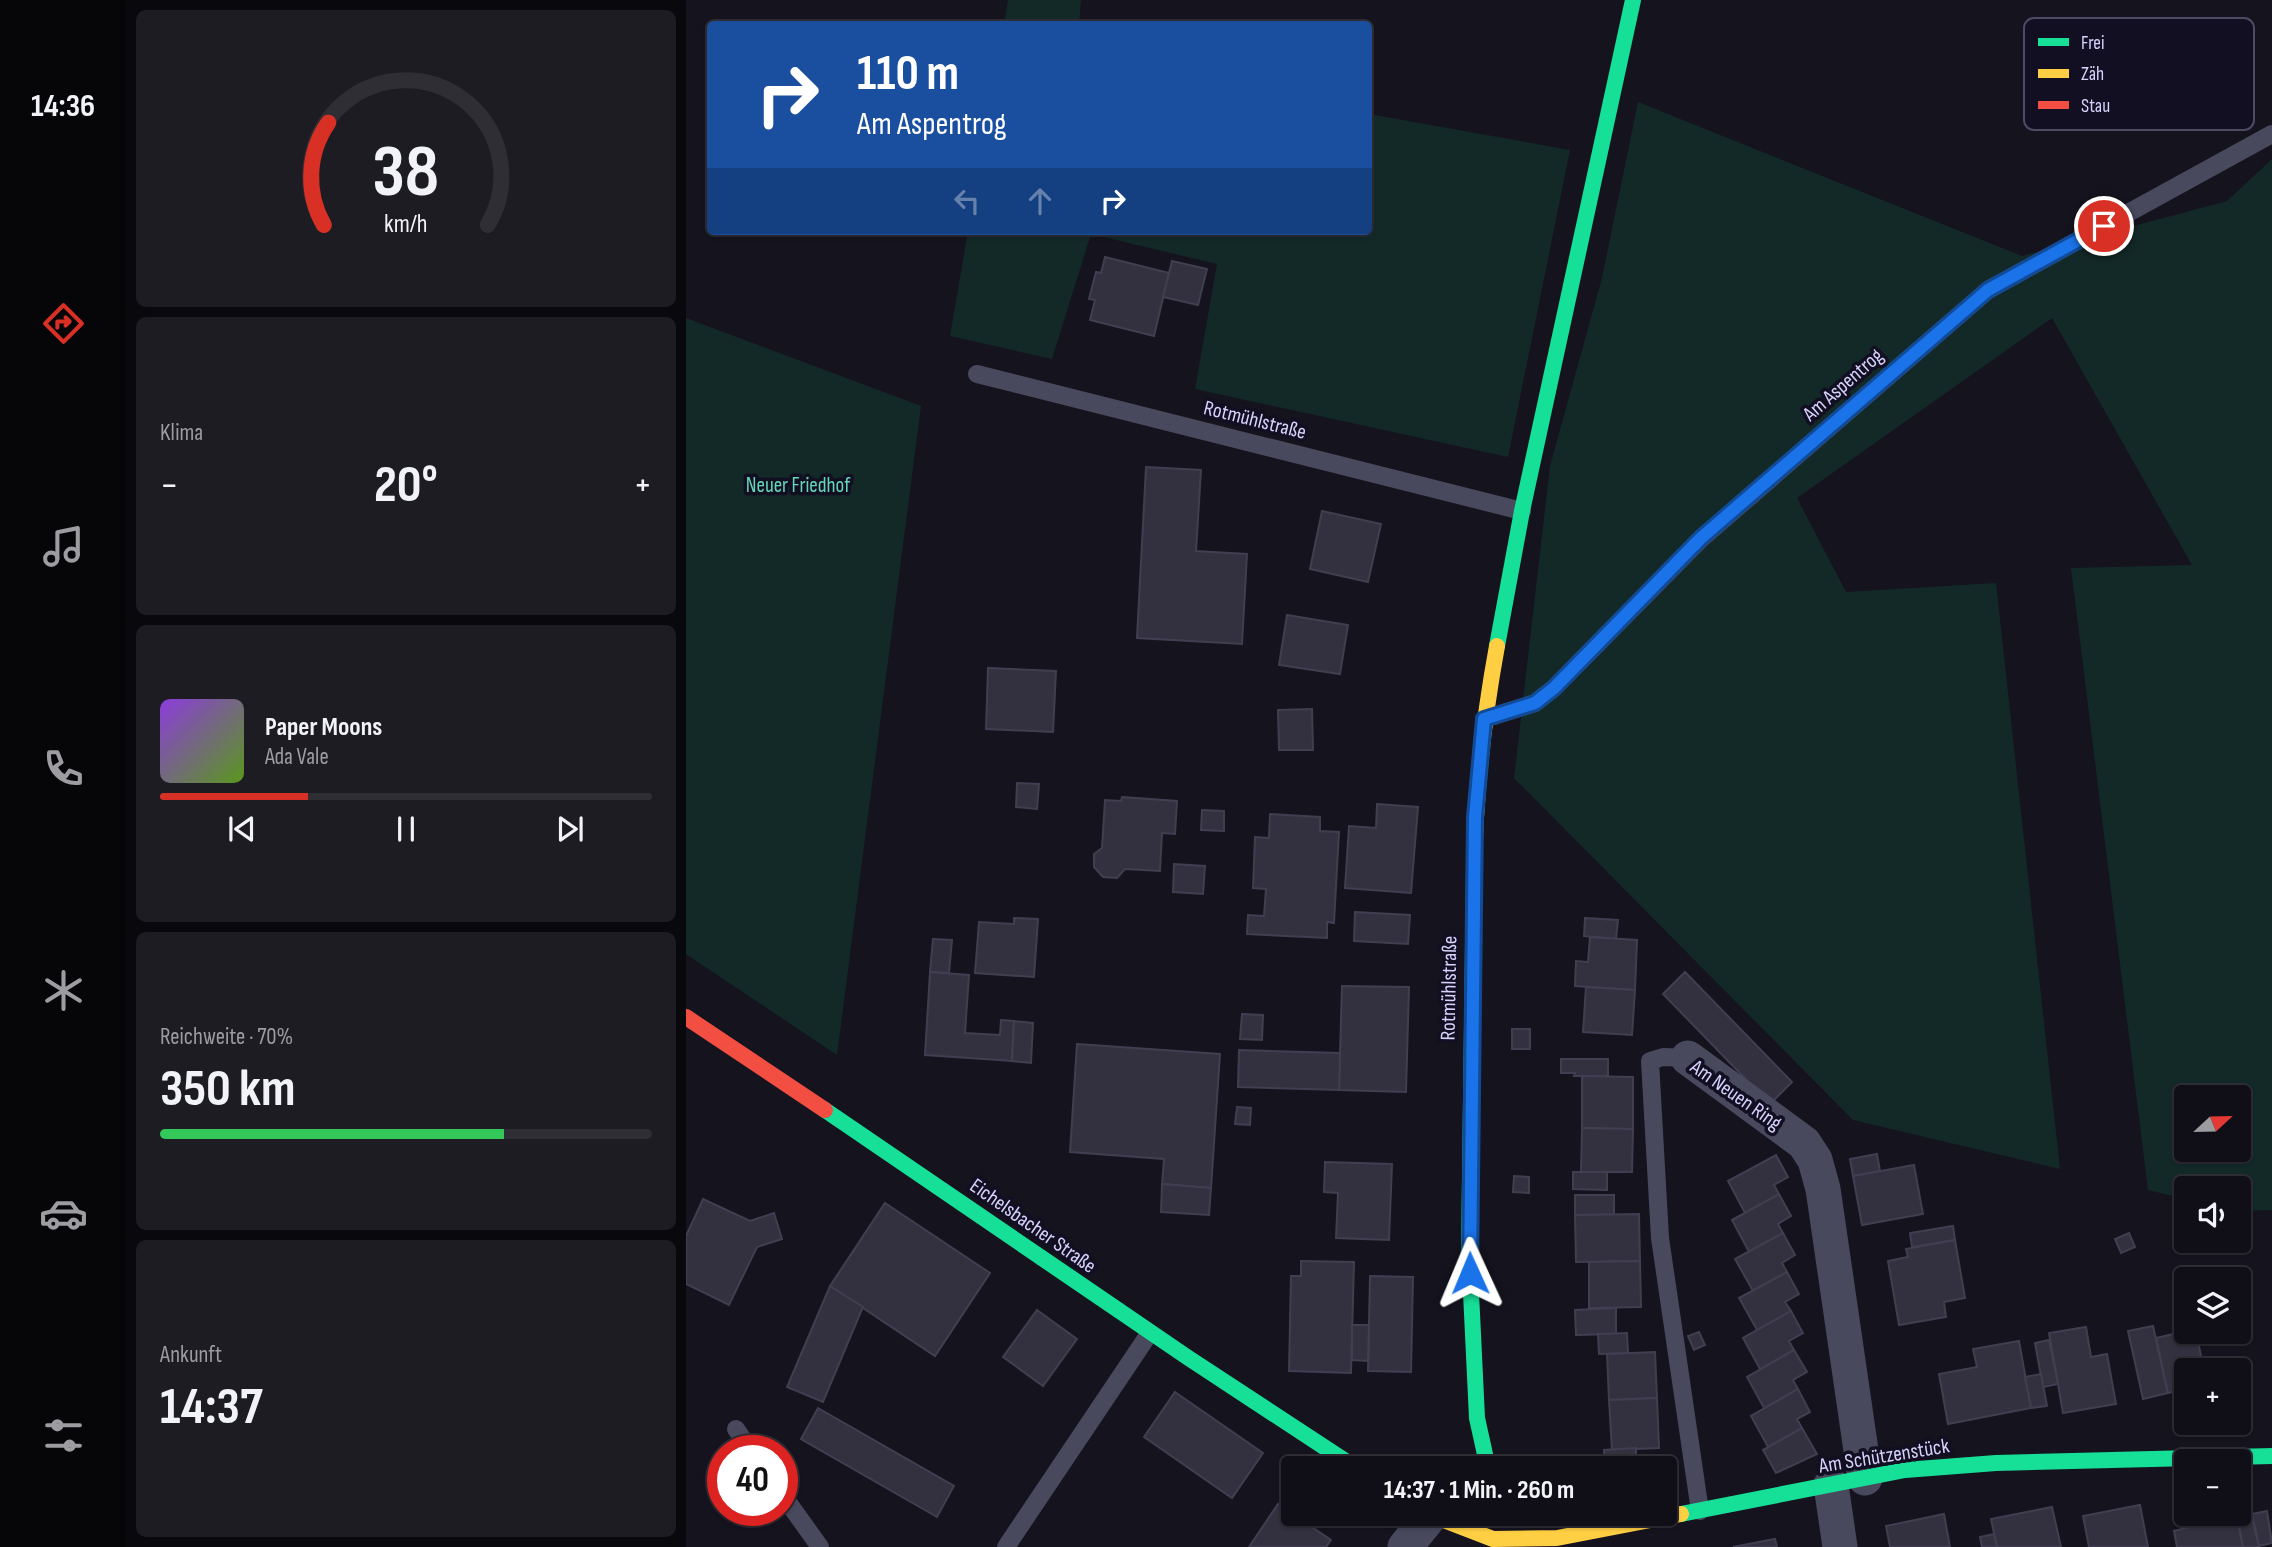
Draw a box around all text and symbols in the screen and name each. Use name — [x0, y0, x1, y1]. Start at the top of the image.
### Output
legend — [2024, 18, 2254, 130]
text: Frei — [2081, 32, 2105, 55]
text: 110 m — [857, 45, 959, 104]
icon: right — [742, 49, 833, 140]
text: Zäh — [2081, 63, 2104, 86]
text: 14:36 — [31, 87, 95, 126]
text: Stau — [2081, 95, 2110, 118]
text: Am Aspentrog — [857, 105, 1007, 144]
text: 38 — [373, 129, 439, 217]
icon: left — [948, 182, 986, 220]
icon: ahead — [1021, 182, 1059, 220]
icon: right — [1094, 182, 1132, 220]
pin — [2074, 196, 2134, 256]
icon: arrive — [2085, 207, 2123, 245]
text: km/h — [384, 209, 428, 240]
icon: directions — [39, 299, 88, 348]
street label: Am Aspentrog — [1797, 343, 1888, 427]
street label: Rotmühlstraße — [1201, 395, 1309, 445]
text: Klima — [160, 419, 203, 447]
text: 20° — [374, 454, 438, 517]
text: − — [160, 463, 179, 508]
text: + — [633, 463, 652, 508]
park label: Neuer Friedhof — [746, 473, 851, 498]
icon: music — [39, 522, 88, 571]
text: Paper Moons — [265, 712, 382, 743]
text: Ada Vale — [265, 743, 329, 771]
icon: phone — [39, 744, 88, 793]
icon: previous — [223, 810, 261, 848]
icon: pause — [387, 810, 425, 848]
icon: next — [551, 810, 589, 848]
street label: Rotmühlstraße — [1436, 935, 1462, 1041]
icon: climate — [39, 966, 88, 1015]
text: Reichweite · 70% — [160, 1023, 293, 1051]
street label: Am Neuen Ring — [1685, 1054, 1787, 1136]
text: 350 km — [160, 1058, 295, 1121]
north arrow — [2174, 1085, 2250, 1162]
map controls — [2174, 1085, 2251, 1526]
street label: Eichelsbacher Straße — [965, 1173, 1101, 1279]
button: sound — [2174, 1176, 2251, 1253]
icon: car — [39, 1189, 88, 1238]
position arrow — [1433, 1236, 1507, 1310]
button: layers — [2174, 1267, 2251, 1344]
text: Ankunft — [160, 1341, 222, 1369]
button: + — [2174, 1358, 2251, 1435]
text: 14:37 — [160, 1376, 263, 1439]
icon: filters — [39, 1411, 88, 1460]
street label: Am Schützenstück — [1816, 1433, 1951, 1479]
speed limit sign: 40 — [707, 1435, 798, 1526]
button: − — [2174, 1449, 2251, 1526]
text: 14:37 · 1 Min. · 260 m — [1384, 1475, 1574, 1506]

